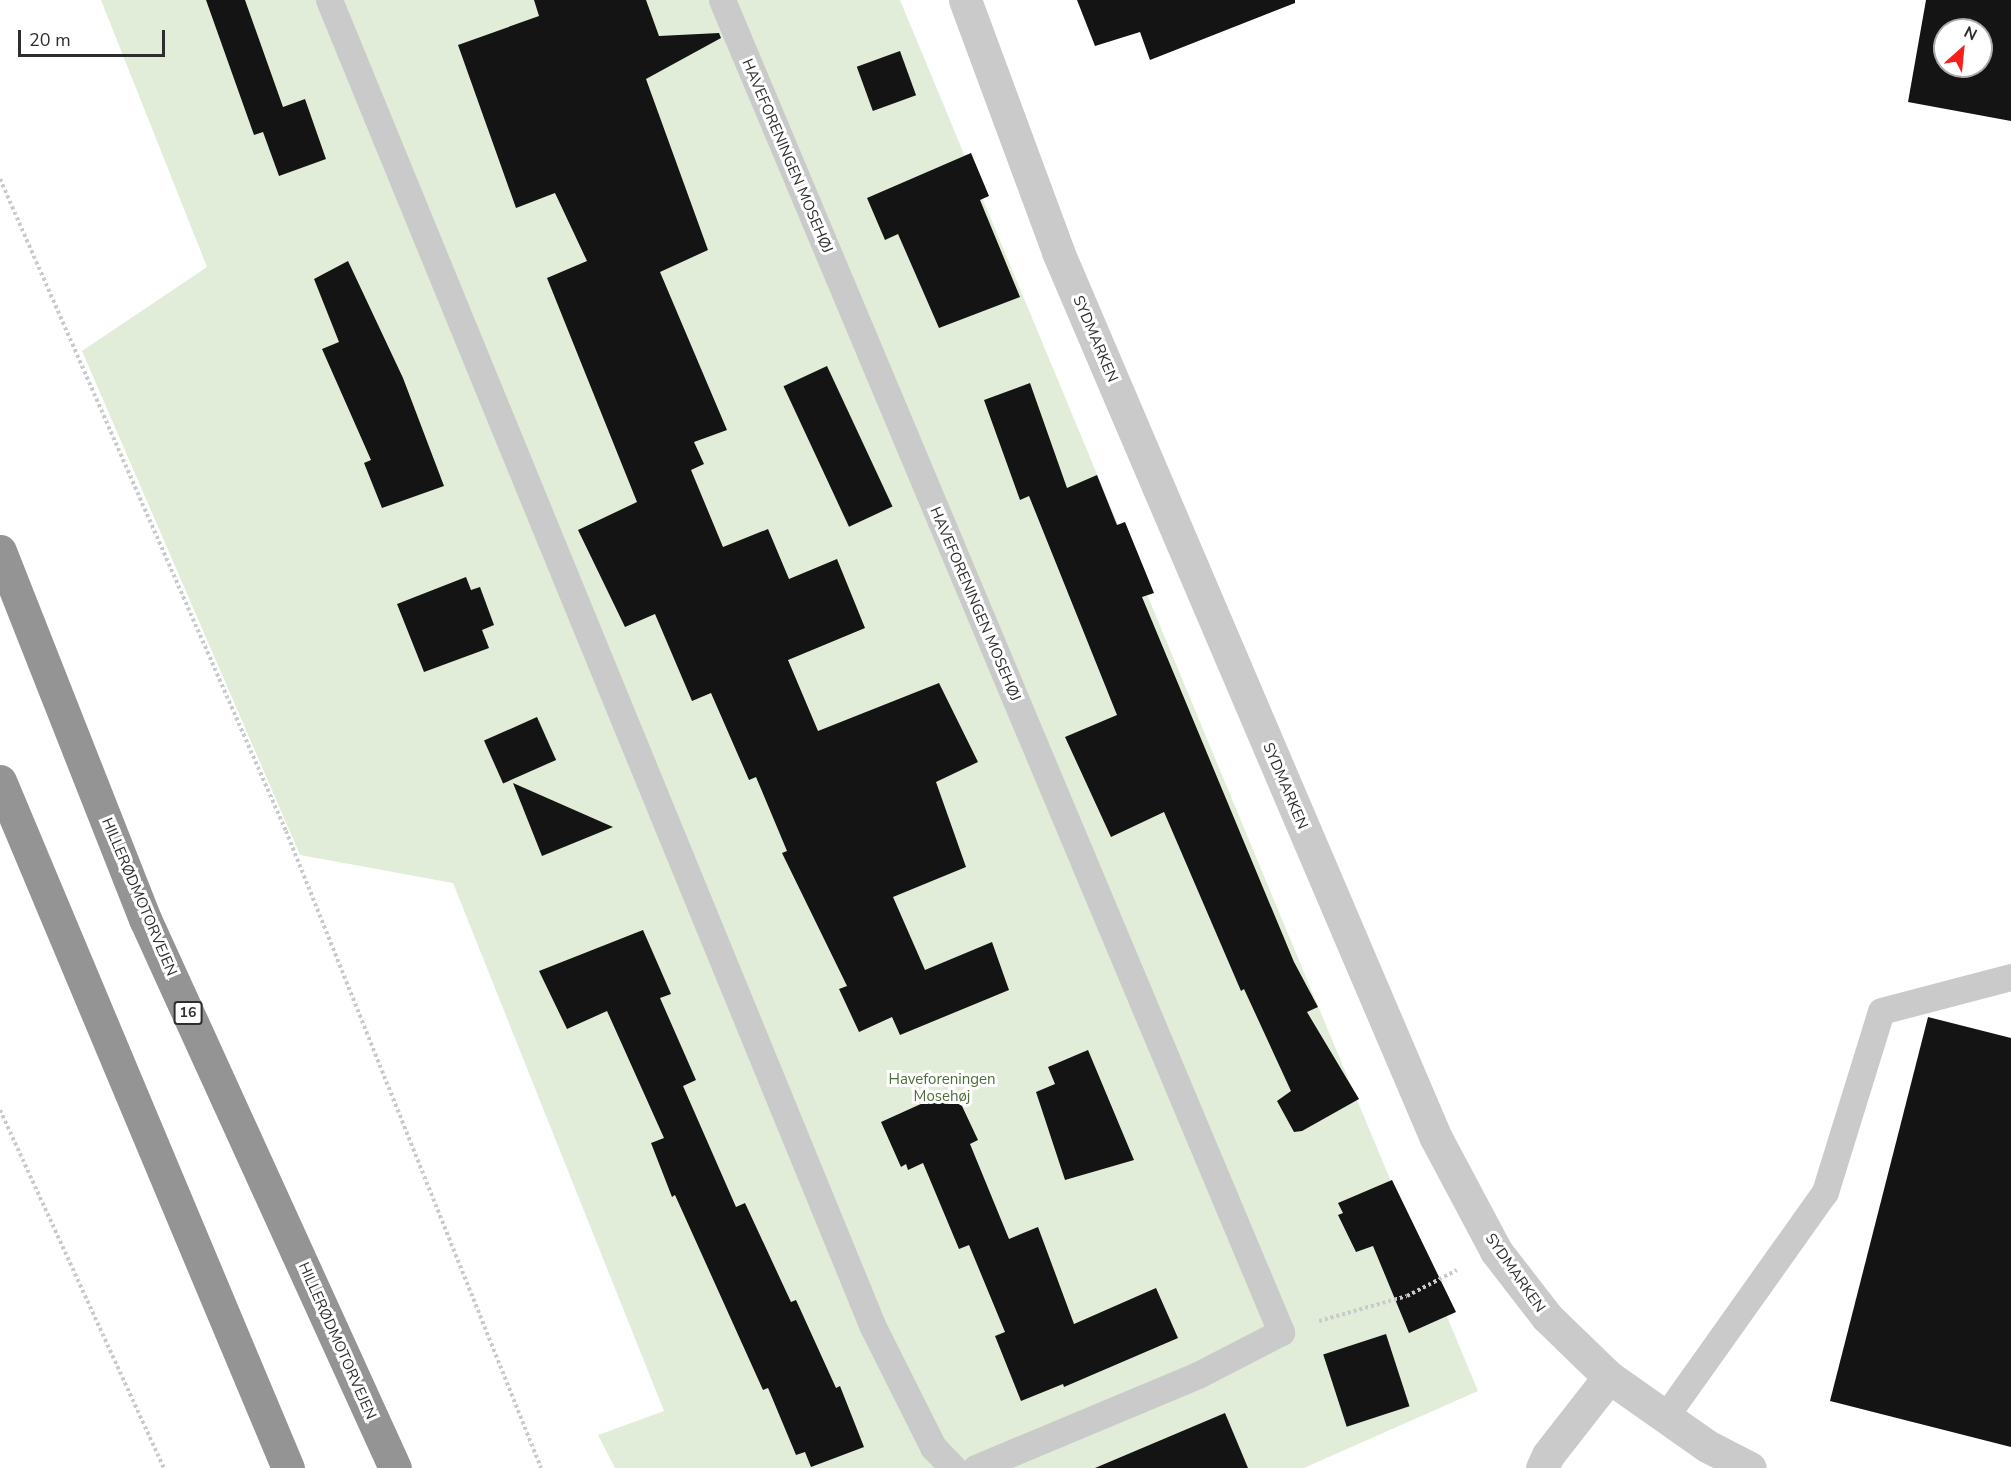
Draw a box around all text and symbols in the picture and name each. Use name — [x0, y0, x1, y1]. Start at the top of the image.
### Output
scale bar — [21, 18, 168, 56]
north arrow — [1933, 18, 1993, 78]
text: N — [1960, 21, 1981, 46]
text: 20 m — [29, 28, 71, 52]
street label: HAVEFORENINGEN MOSEHØJ — [738, 56, 836, 256]
street label: SYDMARKEN — [1069, 293, 1121, 385]
street label: HAVEFORENINGEN MOSEHØJ — [926, 504, 1024, 704]
street label: SYDMARKEN — [1259, 740, 1311, 832]
street label: HILLERØDMOTORVEJEN — [97, 815, 181, 979]
road number: 16 — [173, 1002, 203, 1024]
park label: Haveforeningen Mosehøj — [888, 1070, 996, 1105]
street label: SYDMARKEN — [1481, 1230, 1549, 1316]
street label: HILLERØDMOTORVEJEN — [294, 1260, 380, 1422]

